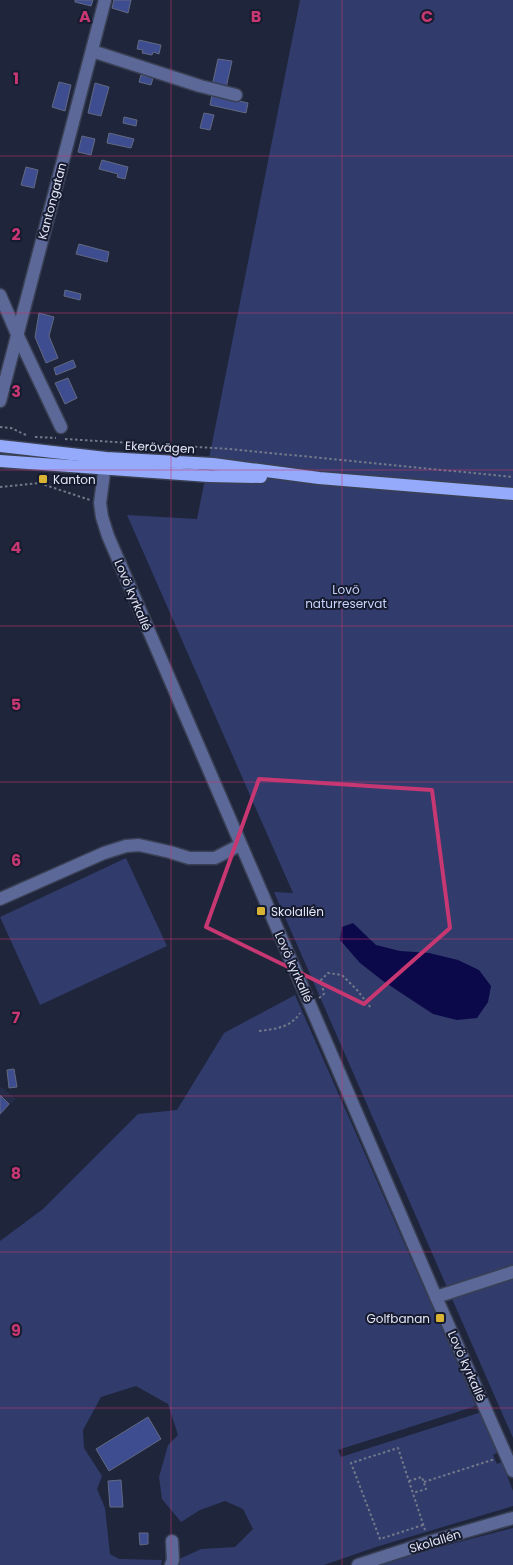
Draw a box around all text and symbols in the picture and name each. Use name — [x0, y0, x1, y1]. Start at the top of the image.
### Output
text: A — [79, 5, 91, 28]
text: B — [251, 5, 261, 28]
text: C — [421, 5, 433, 28]
text: 1 — [13, 67, 19, 90]
street label: Kantongatan — [34, 161, 70, 241]
text: 2 — [11, 223, 21, 246]
text: 3 — [11, 380, 21, 403]
street label: Ekerövägen — [125, 437, 195, 457]
place label: Kanton — [53, 471, 96, 488]
marker: Kanton — [37, 473, 49, 485]
text: 4 — [11, 536, 22, 559]
street label: Lovö kyrkallé — [110, 557, 156, 633]
park label: Lovö naturreservat — [305, 581, 387, 612]
text: 5 — [11, 693, 21, 716]
text: 6 — [11, 849, 21, 872]
place label: Skolallén — [271, 903, 324, 920]
marker: Skolallén — [255, 905, 267, 917]
street label: Lovö kyrkallé — [271, 929, 317, 1005]
text: 7 — [12, 1006, 21, 1029]
text: 8 — [11, 1162, 21, 1185]
place label: Golfbanan — [366, 1310, 430, 1327]
marker: Golfbanan — [434, 1312, 446, 1324]
text: 9 — [11, 1319, 21, 1342]
street label: Lovö kyrkallé — [444, 1328, 490, 1404]
street label: Skolallén — [407, 1525, 463, 1557]

